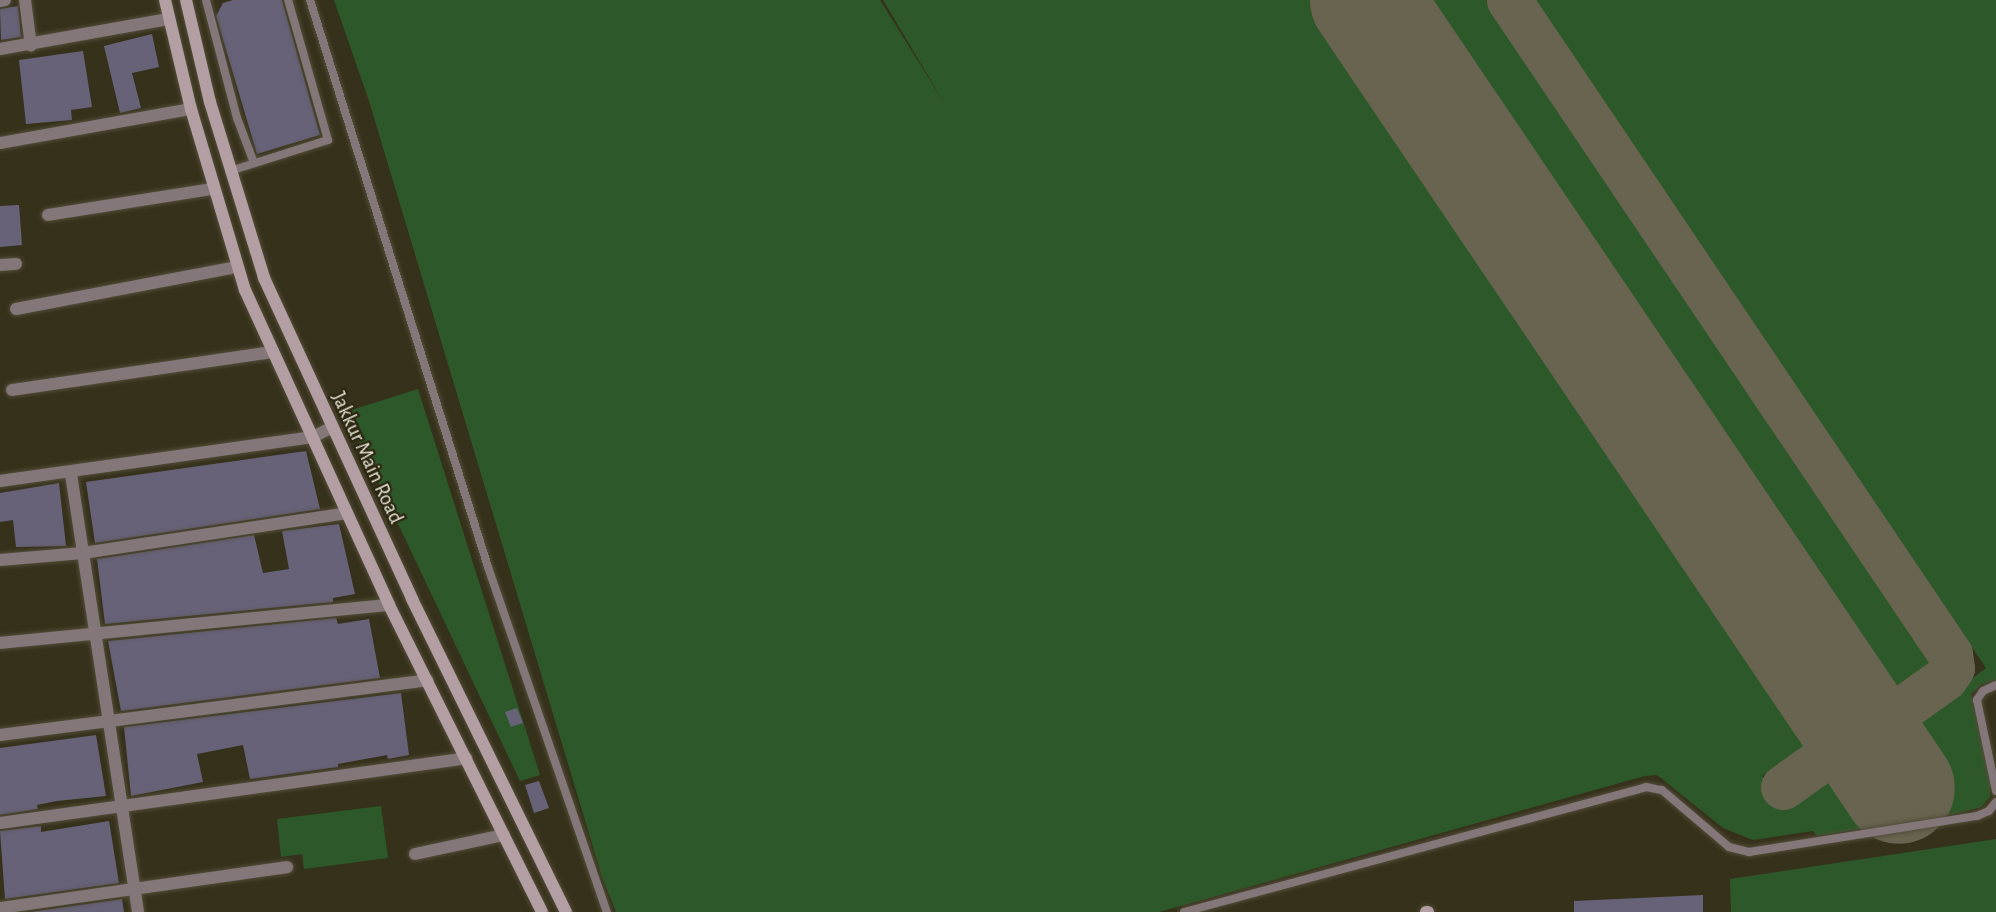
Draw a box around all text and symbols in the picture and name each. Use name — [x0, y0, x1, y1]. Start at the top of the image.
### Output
street label: Jakkur Main Road — [325, 388, 409, 528]

